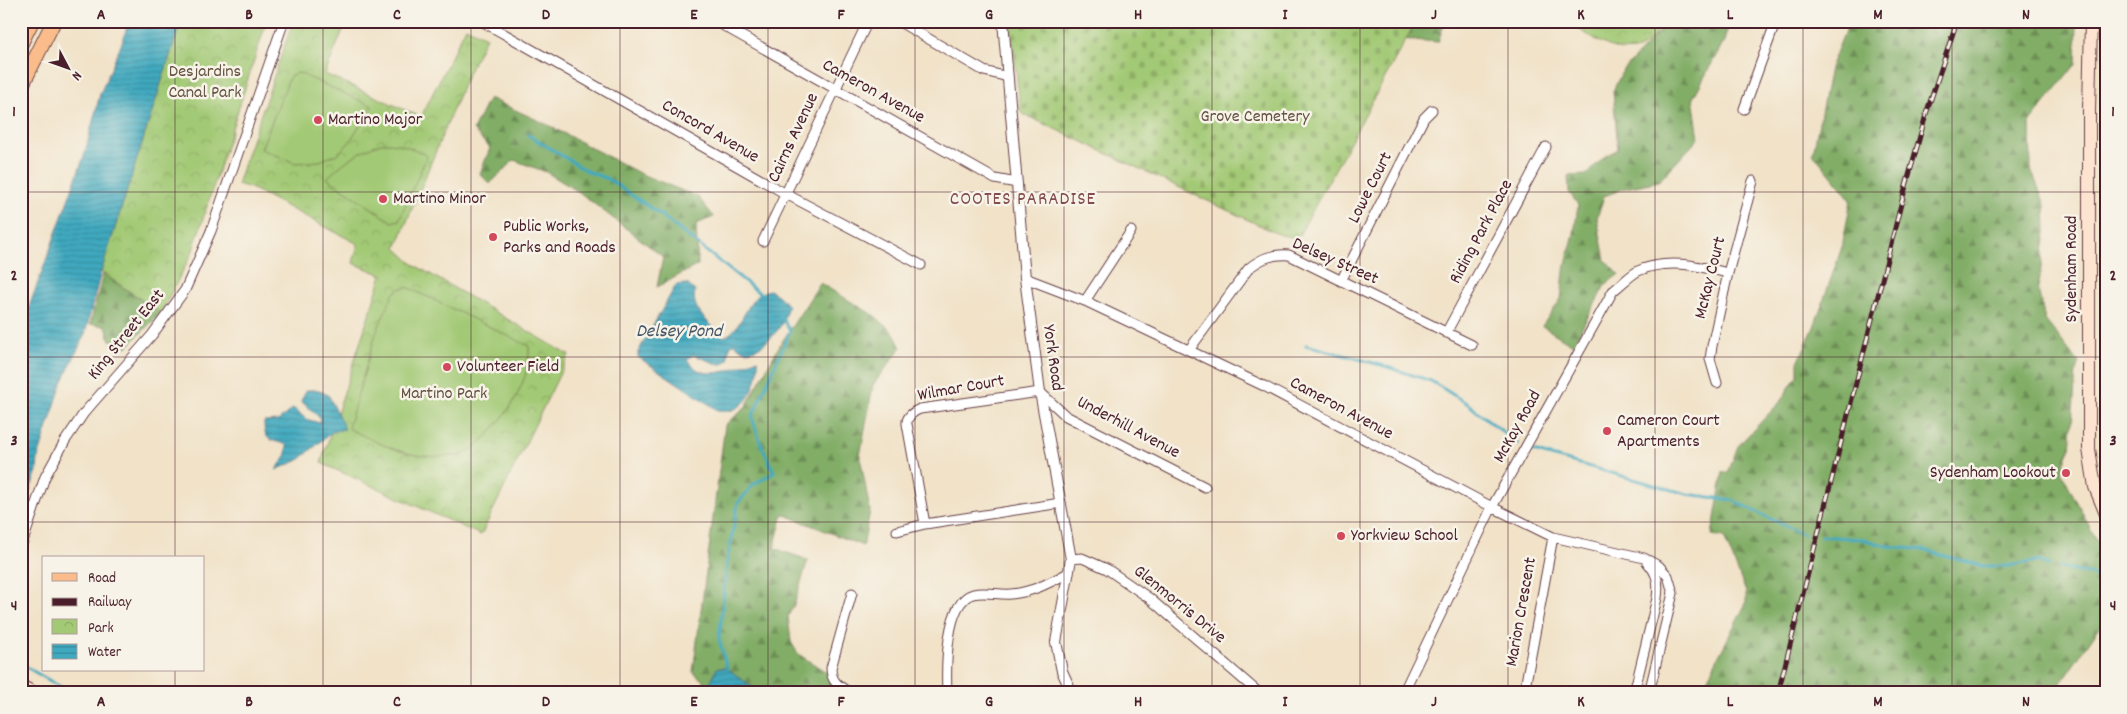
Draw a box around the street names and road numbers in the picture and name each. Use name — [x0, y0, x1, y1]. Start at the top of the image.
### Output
street label: Cameron Avenue — [817, 53, 929, 131]
street label: Cairns Avenue — [762, 89, 826, 187]
street label: Concord Avenue — [657, 94, 763, 170]
street label: Lowe Court — [1342, 148, 1400, 228]
street label: Riding Park Place — [1444, 175, 1520, 289]
street label: Sydenham Road — [2060, 216, 2085, 322]
street label: Delsey Street — [1288, 232, 1382, 292]
street label: McKay Court — [1689, 234, 1733, 322]
street label: King Street East — [82, 284, 172, 386]
street label: York Road — [1035, 323, 1069, 393]
street label: Wilmar Court — [916, 369, 1007, 409]
street label: Cameron Avenue — [1285, 371, 1397, 447]
street label: McKay Road — [1488, 386, 1548, 468]
street label: Underhill Avenue — [1072, 390, 1184, 466]
street label: Marion Crescent — [1500, 555, 1544, 669]
street label: Glenmorris Drive — [1127, 560, 1231, 650]

